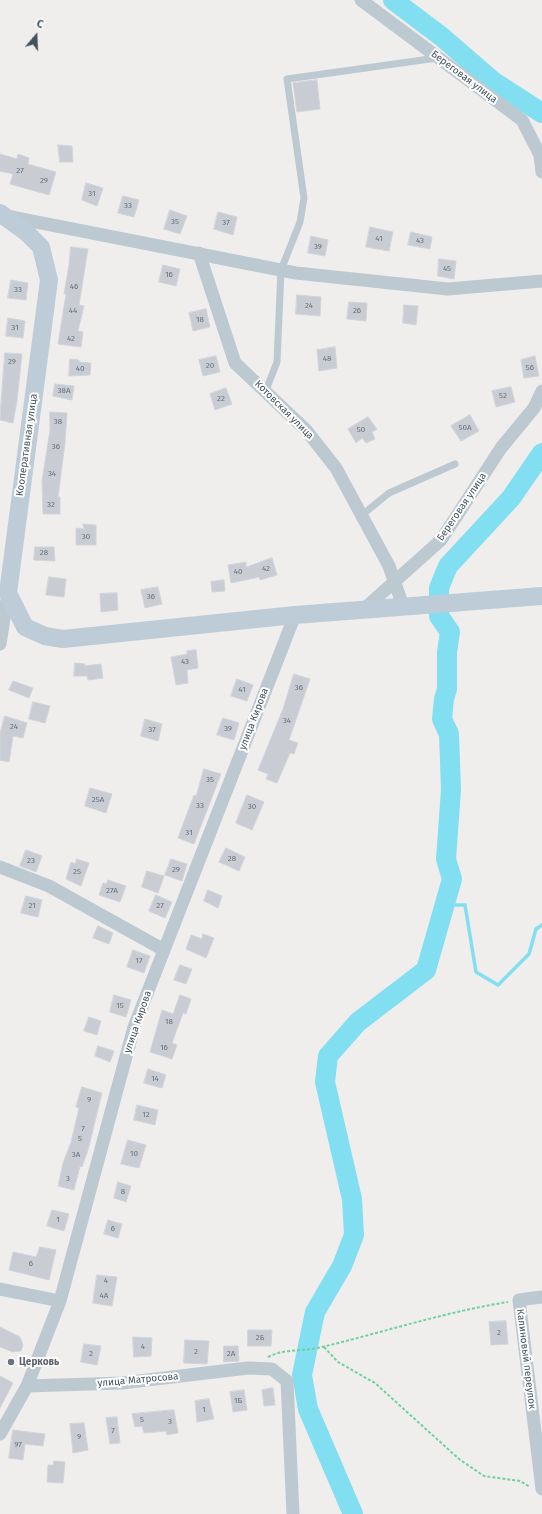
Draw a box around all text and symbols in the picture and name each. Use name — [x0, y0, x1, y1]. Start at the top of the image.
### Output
north arrow — [16, 16, 56, 56]
text: С — [35, 17, 45, 31]
street label: Береговая улица — [429, 48, 499, 106]
house number: 27 — [16, 166, 24, 176]
house number: 29 — [40, 176, 48, 186]
house number: 31 — [88, 189, 96, 199]
house number: 33 — [124, 201, 132, 211]
house number: 35 — [171, 217, 179, 227]
house number: 37 — [222, 218, 230, 228]
house number: 41 — [375, 234, 383, 244]
house number: 43 — [416, 236, 424, 246]
house number: 39 — [314, 242, 322, 252]
house number: 45 — [443, 264, 451, 274]
house number: 16 — [165, 270, 173, 280]
house number: 46 — [70, 282, 78, 292]
house number: 33 — [14, 285, 22, 295]
house number: 24 — [305, 301, 313, 311]
house number: 44 — [69, 306, 77, 316]
house number: 26 — [353, 306, 361, 316]
house number: 18 — [196, 315, 204, 325]
house number: 31 — [11, 323, 19, 333]
house number: 42 — [67, 334, 75, 344]
house number: 48 — [323, 354, 331, 364]
house number: 29 — [8, 357, 16, 367]
house number: 20 — [206, 361, 214, 371]
house number: 56 — [526, 363, 534, 373]
house number: 40 — [76, 364, 84, 374]
street label: Котовская улица — [252, 378, 316, 442]
house number: 38А — [58, 386, 70, 396]
house number: 52 — [499, 391, 507, 401]
street label: Кооперативная улица — [14, 393, 40, 497]
house number: 22 — [217, 394, 225, 404]
house number: 38 — [54, 417, 62, 427]
house number: 50А — [458, 423, 472, 433]
house number: 50 — [357, 425, 365, 435]
house number: 36 — [52, 442, 60, 452]
house number: 34 — [48, 469, 56, 479]
street label: Береговая улица — [435, 471, 489, 543]
house number: 32 — [47, 500, 55, 510]
house number: 30 — [82, 532, 90, 542]
house number: 28 — [40, 548, 48, 558]
house number: 42 — [262, 564, 270, 574]
house number: 40 — [234, 567, 242, 577]
house number: 36 — [147, 592, 155, 602]
house number: 43 — [181, 657, 189, 667]
house number: 36 — [295, 683, 303, 693]
house number: 41 — [238, 685, 246, 695]
street label: улица Кирова — [237, 686, 271, 752]
house number: 34 — [283, 716, 291, 726]
house number: 24 — [10, 722, 18, 732]
house number: 39 — [224, 724, 232, 734]
house number: 37 — [148, 725, 156, 735]
house number: 35 — [206, 775, 214, 785]
house number: 25А — [92, 795, 104, 805]
house number: 33 — [196, 801, 204, 811]
house number: 30 — [248, 802, 256, 812]
house number: 31 — [185, 828, 193, 838]
house number: 28 — [228, 854, 236, 864]
house number: 23 — [27, 856, 35, 866]
house number: 29 — [172, 865, 180, 875]
house number: 25 — [73, 867, 81, 877]
house number: 27А — [106, 886, 118, 896]
house number: 21 — [28, 901, 36, 911]
house number: 27 — [156, 901, 164, 911]
house number: 17 — [135, 956, 143, 966]
street label: улица Кирова — [122, 989, 154, 1055]
house number: 15 — [116, 1001, 124, 1011]
house number: 18 — [165, 1017, 173, 1027]
house number: 16 — [160, 1043, 168, 1053]
house number: 14 — [151, 1074, 159, 1084]
house number: 9 — [87, 1095, 91, 1105]
house number: 12 — [142, 1110, 150, 1120]
house number: 7 — [81, 1124, 85, 1134]
house number: 5 — [78, 1134, 82, 1144]
house number: 10 — [130, 1149, 138, 1159]
house number: 3А — [72, 1150, 80, 1160]
house number: 3 — [66, 1174, 70, 1184]
house number: 8 — [121, 1187, 125, 1197]
house number: 1 — [56, 1215, 60, 1225]
house number: 6 — [111, 1224, 115, 1234]
house number: 6 — [29, 1259, 33, 1269]
house number: 4 — [104, 1276, 108, 1286]
house number: 4А — [100, 1291, 108, 1301]
street label: Калиновый переулок — [514, 1308, 538, 1410]
house number: 2 — [497, 1328, 501, 1338]
house number: 2Б — [256, 1333, 264, 1343]
house number: 4 — [141, 1342, 145, 1352]
house number: 2 — [194, 1347, 198, 1357]
house number: 2 — [89, 1349, 93, 1359]
house number: 2А — [227, 1349, 235, 1359]
place label: Церковь — [19, 1356, 59, 1368]
marker: Церковь — [6, 1357, 16, 1367]
street label: улица Матросова — [97, 1370, 179, 1390]
house number: 1Б — [234, 1396, 242, 1406]
house number: 1 — [202, 1405, 206, 1415]
house number: 5 — [140, 1415, 144, 1425]
house number: 3 — [168, 1417, 172, 1427]
house number: 7 — [111, 1426, 115, 1436]
house number: 9 — [77, 1432, 81, 1442]
house number: 97 — [14, 1440, 22, 1450]

